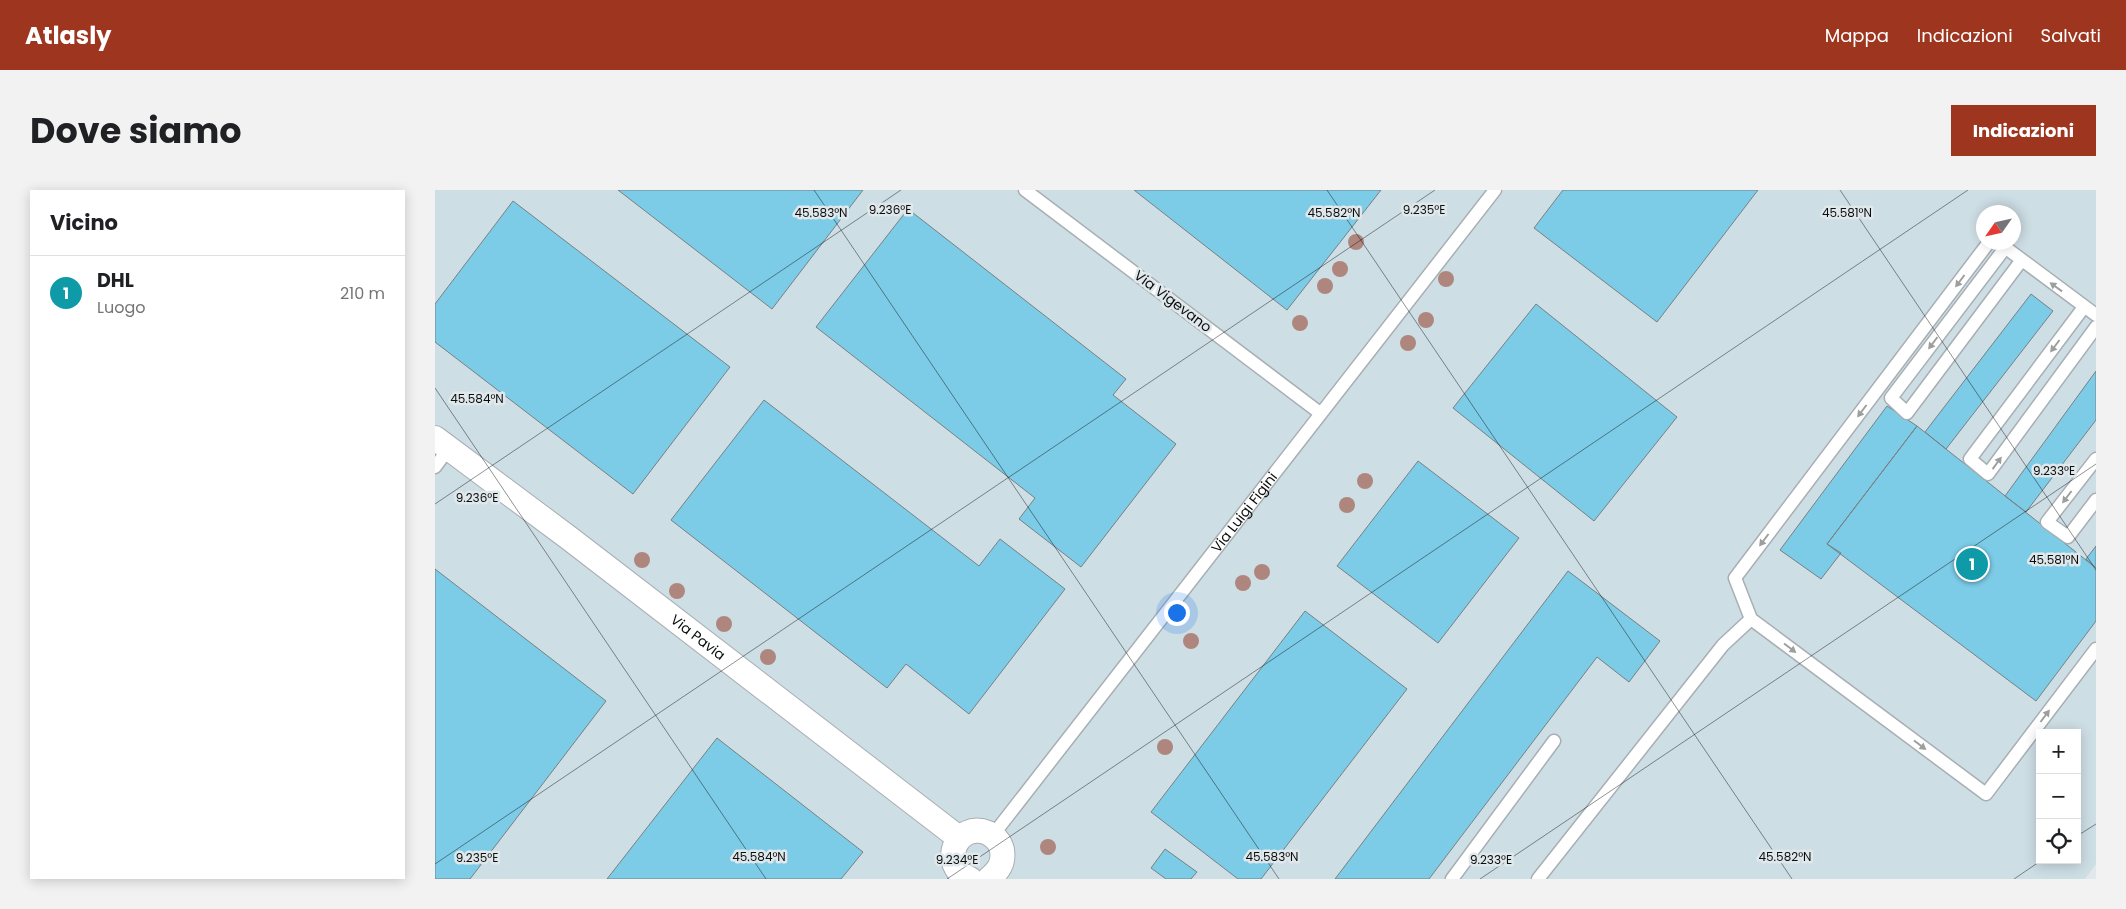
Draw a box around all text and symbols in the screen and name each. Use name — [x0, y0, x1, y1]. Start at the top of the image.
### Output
text: Atlasly — [25, 19, 111, 52]
text: Mappa — [1825, 23, 1889, 48]
text: Indicazioni — [1917, 23, 2013, 48]
text: Salvati — [2041, 23, 2101, 48]
button: Indicazioni — [1951, 105, 2096, 156]
text: Dove siamo — [30, 106, 242, 155]
text: 9.236°E — [869, 201, 911, 218]
text: 9.235°E — [1403, 201, 1445, 218]
text: 45.583°N — [794, 204, 848, 221]
text: 45.582°N — [1308, 204, 1360, 221]
text: 45.581°N — [1822, 204, 1872, 221]
north arrow — [1976, 205, 2021, 250]
text: Vicino — [50, 208, 118, 237]
street label: Via Vigevano — [1130, 265, 1216, 337]
text: DHL — [97, 267, 134, 294]
one-way arrow — [1955, 274, 1965, 288]
text: 1 — [63, 282, 69, 305]
text: 210 m — [340, 282, 385, 305]
one-way arrow — [2049, 282, 2063, 292]
text: Luogo — [97, 296, 145, 319]
one-way arrow — [1928, 336, 1939, 349]
one-way arrow — [2050, 339, 2060, 353]
text: 45.584°N — [450, 390, 504, 407]
one-way arrow — [1857, 404, 1867, 418]
one-way arrow — [1992, 456, 2002, 470]
text: 9.233°E — [2033, 462, 2075, 479]
street label: Via Luigi Figini — [1206, 468, 1282, 557]
text: 9.236°E — [456, 489, 498, 506]
one-way arrow — [2061, 490, 2072, 503]
one-way arrow — [1758, 534, 1769, 547]
pin: 1 — [1956, 545, 1988, 583]
text: 45.581°N — [2029, 551, 2079, 568]
your location — [1164, 600, 1190, 626]
street label: Via Pavia — [666, 610, 730, 665]
one-way arrow — [1783, 643, 1797, 653]
one-way arrow — [2040, 709, 2050, 723]
map controls — [2036, 729, 2081, 864]
button: + — [2036, 729, 2081, 774]
one-way arrow — [1913, 740, 1927, 750]
button: − — [2036, 774, 2081, 819]
button: locate — [2036, 819, 2081, 864]
text: 45.584°N — [732, 848, 786, 865]
text: 45.583°N — [1245, 848, 1299, 865]
text: 45.582°N — [1759, 848, 1811, 865]
text: 9.235°E — [456, 849, 498, 866]
text: 9.234°E — [936, 851, 978, 868]
text: 9.233°E — [1470, 851, 1512, 868]

